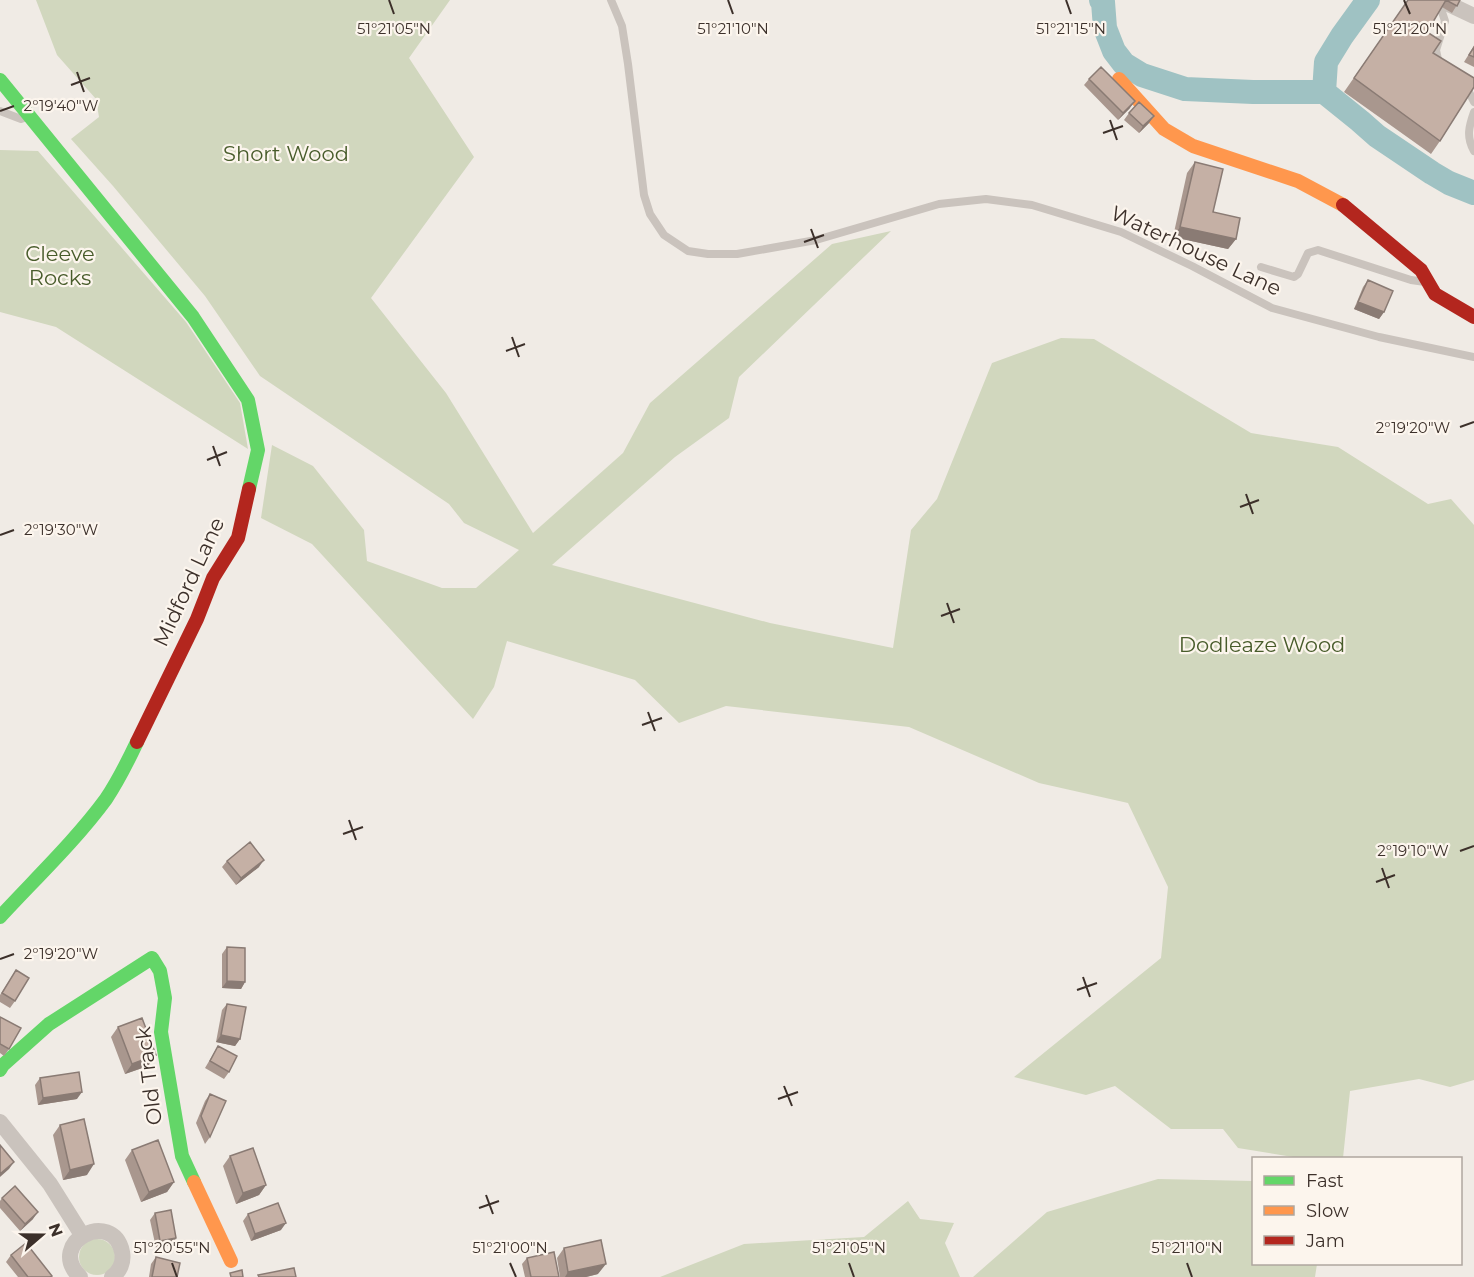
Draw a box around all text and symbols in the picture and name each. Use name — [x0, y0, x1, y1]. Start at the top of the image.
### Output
text: 51°21'05"N — [357, 19, 431, 38]
text: 51°21'10"N — [697, 19, 769, 38]
text: 51°21'15"N — [1036, 19, 1106, 38]
text: 51°21'20"N — [1373, 19, 1447, 38]
text: 2°19'40"W — [24, 96, 99, 115]
park label: Short Wood — [223, 141, 349, 166]
street label: Waterhouse Lane — [1107, 200, 1285, 301]
park label: Cleeve Rocks — [25, 241, 95, 290]
text: 2°19'20"W — [1376, 418, 1450, 437]
street label: Midford Lane — [148, 513, 229, 650]
text: 2°19'30"W — [24, 520, 98, 539]
park label: Dodleaze Wood — [1179, 632, 1345, 657]
text: 2°19'10"W — [1377, 841, 1449, 860]
text: 2°19'20"W — [24, 944, 98, 963]
street label: Old Track — [130, 1025, 167, 1127]
legend — [1252, 1157, 1462, 1265]
text: Fast — [1306, 1170, 1344, 1192]
text: Slow — [1306, 1200, 1349, 1222]
north arrow — [12, 1205, 72, 1265]
text: N — [44, 1221, 67, 1239]
text: Jam — [1305, 1230, 1345, 1252]
text: 51°20'55"N — [133, 1238, 211, 1257]
text: 51°21'00"N — [472, 1238, 548, 1257]
text: 51°21'05"N — [812, 1238, 886, 1257]
text: 51°21'10"N — [1151, 1238, 1223, 1257]

